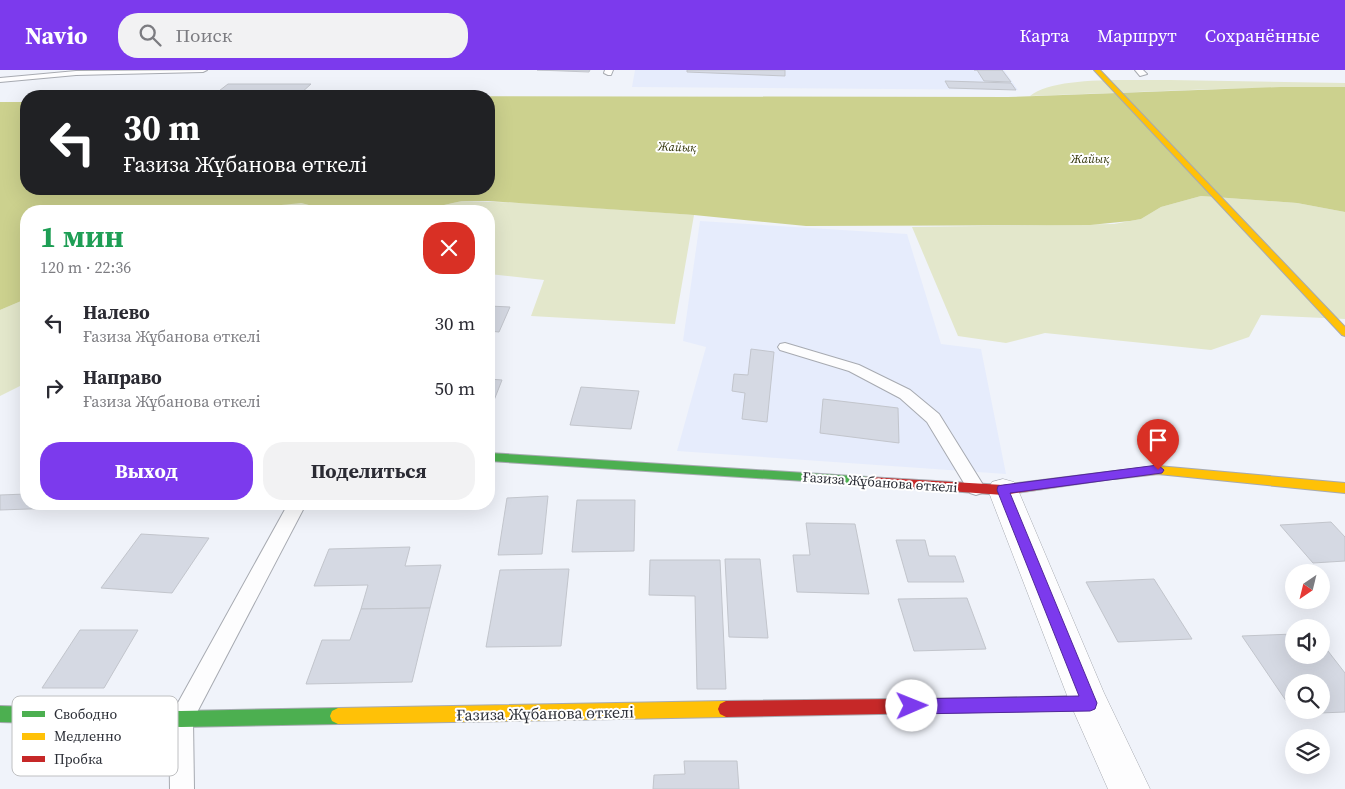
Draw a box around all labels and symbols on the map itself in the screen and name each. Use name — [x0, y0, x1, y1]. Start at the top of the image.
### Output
water label: Жайық — [657, 138, 698, 156]
water label: Жайық — [1070, 151, 1110, 167]
pin — [1137, 419, 1179, 470]
street label: Ғазиза Жұбанова өткелі — [802, 467, 958, 497]
north arrow — [1285, 564, 1330, 609]
position arrow — [885, 679, 937, 731]
legend — [12, 696, 178, 776]
street label: Ғазиза Жұбанова өткелі — [456, 700, 634, 726]
text: Свободно — [54, 704, 117, 724]
text: Медленно — [54, 726, 122, 746]
text: Пробка — [54, 749, 103, 769]

